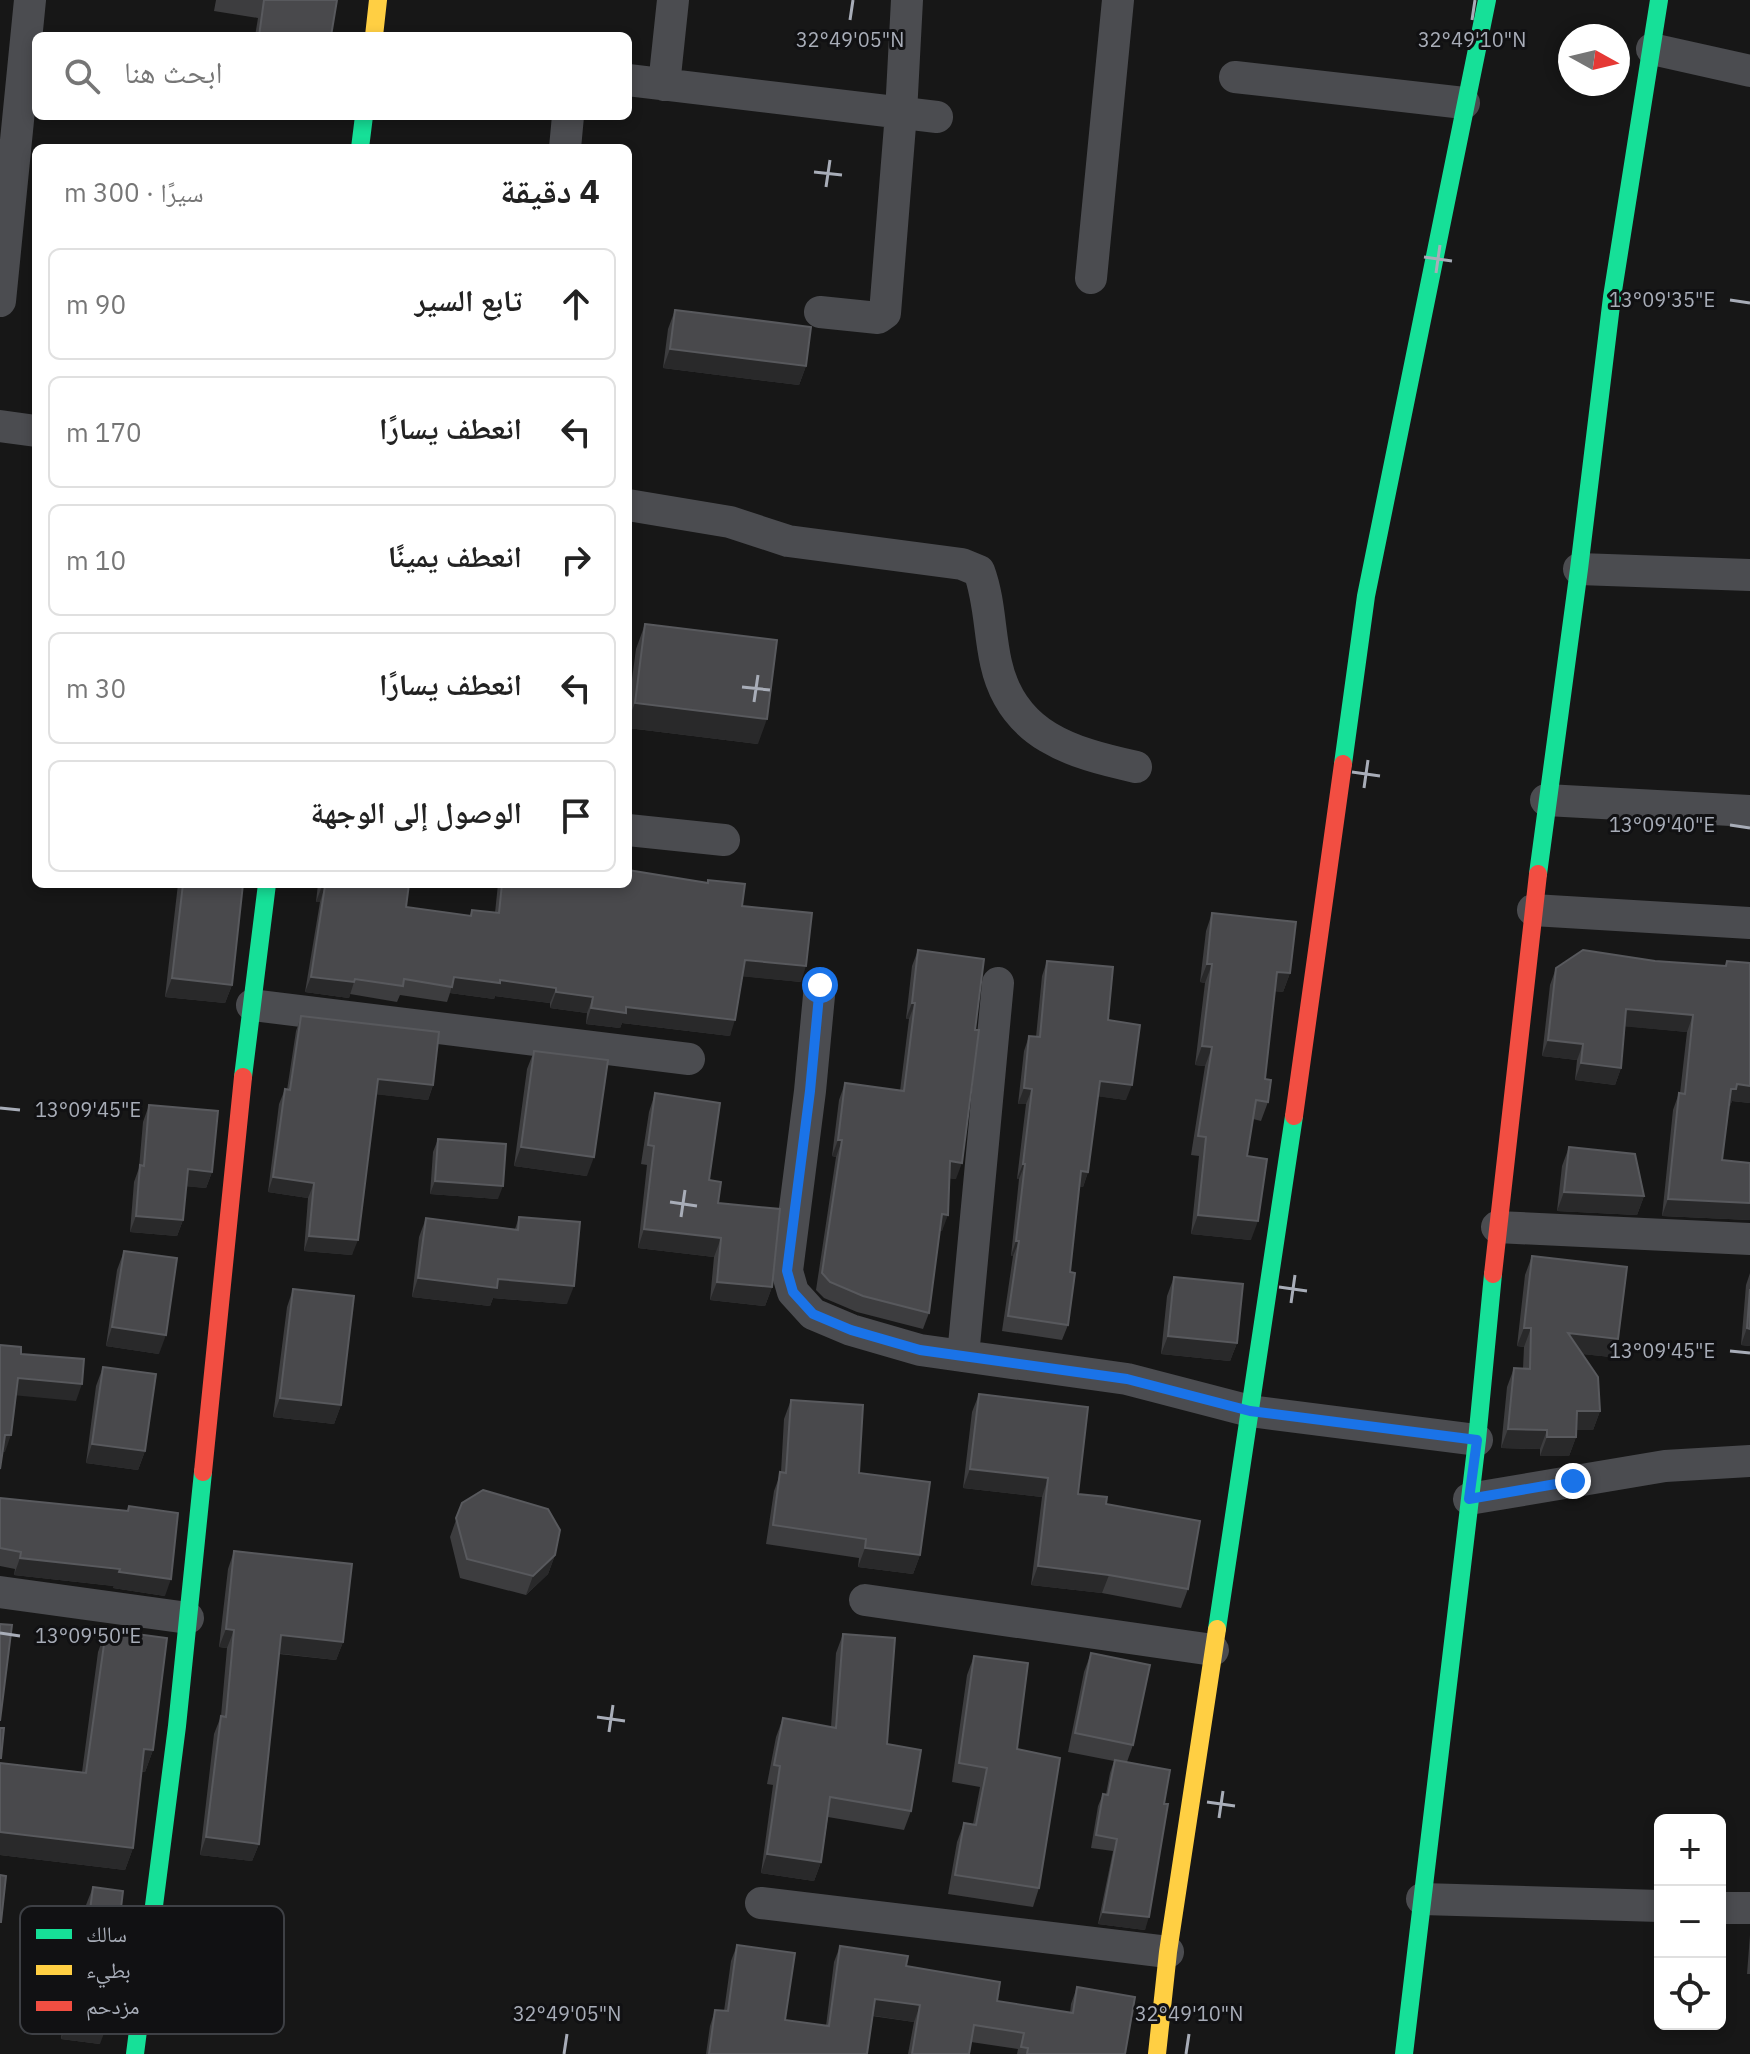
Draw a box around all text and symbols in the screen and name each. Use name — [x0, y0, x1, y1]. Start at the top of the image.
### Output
north arrow — [1558, 24, 1630, 96]
text: 32°49'05"N — [796, 26, 904, 53]
text: 32°49'10"N — [1418, 26, 1526, 53]
search box — [32, 32, 632, 120]
text: ابحث هنا — [124, 52, 223, 91]
icon: search — [60, 54, 104, 98]
text: 4 دقيقة — [500, 168, 600, 212]
text: سيرًا · 300 m — [64, 175, 204, 209]
text: تابع السير — [415, 280, 522, 319]
icon: ahead — [554, 282, 598, 326]
text: 13°09'35"E — [1609, 286, 1715, 313]
text: 90 m — [66, 287, 126, 321]
text: انعطف يسارًا — [379, 408, 522, 447]
icon: left — [554, 410, 598, 454]
text: 170 m — [66, 415, 142, 449]
text: انعطف يمينًا — [388, 536, 522, 575]
icon: right — [554, 538, 598, 582]
text: 10 m — [66, 543, 126, 577]
text: انعطف يسارًا — [379, 664, 522, 703]
icon: left — [554, 666, 598, 710]
text: 30 m — [66, 671, 126, 705]
text: الوصول إلى الوجهة — [311, 792, 522, 831]
icon: arrive — [554, 794, 598, 838]
text: 13°09'40"E — [1609, 811, 1715, 838]
route start — [802, 967, 838, 1003]
text: 13°09'45"E — [35, 1096, 141, 1123]
text: 13°09'45"E — [1609, 1337, 1715, 1364]
route end — [1555, 1463, 1591, 1499]
text: 13°09'50"E — [35, 1622, 141, 1649]
map controls — [1654, 1814, 1726, 2030]
button: + — [1654, 1814, 1726, 1886]
button: − — [1654, 1886, 1726, 1958]
legend — [20, 1906, 284, 2034]
text: سالك — [86, 1919, 127, 1948]
text: بطيء — [86, 1955, 131, 1988]
button: locate — [1654, 1958, 1726, 2030]
text: مزدحم — [86, 1991, 140, 2021]
text: 32°49'05"N — [513, 2000, 621, 2027]
text: 32°49'10"N — [1135, 2000, 1243, 2027]

